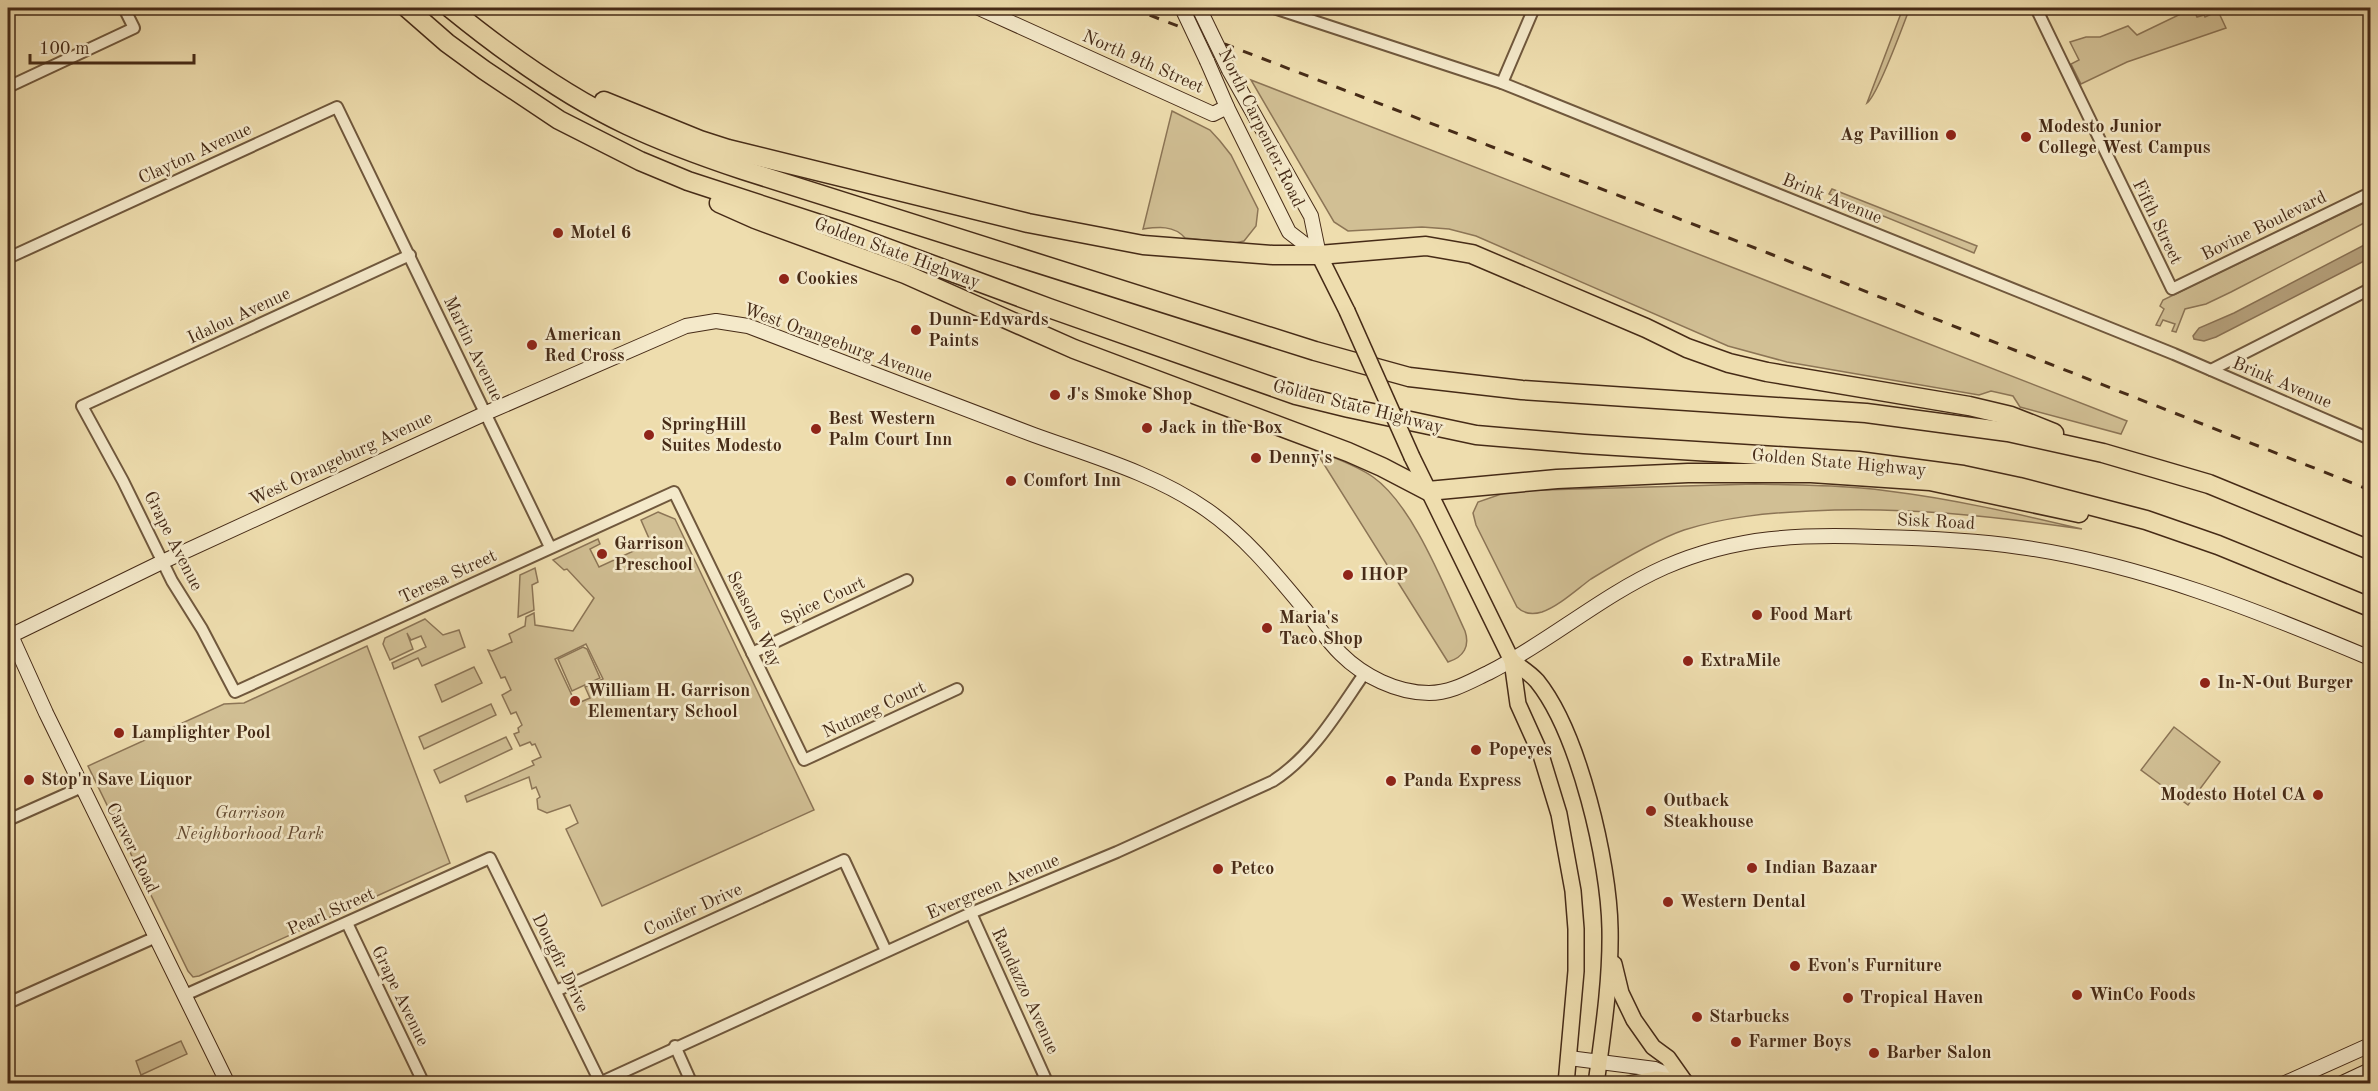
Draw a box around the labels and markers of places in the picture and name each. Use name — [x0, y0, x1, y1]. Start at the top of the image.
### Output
place label: Modesto Junior College West Campus — [2038, 118, 2211, 157]
place label: Ag Pavillion — [1840, 126, 1939, 144]
marker: Ag Pavillion — [1944, 128, 1958, 142]
marker: Modesto Junior College West Campus — [2019, 130, 2033, 144]
place label: Motel 6 — [570, 224, 631, 242]
marker: Motel 6 — [551, 226, 565, 240]
place label: Cookies — [796, 270, 858, 288]
marker: Cookies — [777, 272, 791, 286]
place label: Dunn-Edwards Paints — [928, 311, 1049, 350]
marker: Dunn-Edwards Paints — [909, 323, 923, 337]
place label: American Red Cross — [544, 326, 625, 365]
marker: American Red Cross — [525, 338, 539, 352]
place label: J's Smoke Shop — [1067, 386, 1192, 404]
marker: J's Smoke Shop — [1048, 388, 1062, 402]
place label: Best Western Palm Court Inn — [828, 410, 952, 449]
place label: SpringHill Suites Modesto — [661, 416, 782, 455]
place label: Jack in the Box — [1159, 419, 1283, 437]
marker: Jack in the Box — [1140, 421, 1154, 435]
marker: Best Western Palm Court Inn — [809, 422, 823, 436]
marker: SpringHill Suites Modesto — [642, 428, 656, 442]
place label: Denny's — [1268, 449, 1332, 467]
marker: Denny's — [1249, 451, 1263, 465]
place label: Comfort Inn — [1023, 472, 1121, 490]
marker: Comfort Inn — [1004, 474, 1018, 488]
place label: Garrison Preschool — [614, 535, 693, 574]
marker: Garrison Preschool — [595, 547, 609, 561]
place label: IHOP — [1360, 566, 1408, 584]
marker: IHOP — [1341, 568, 1355, 582]
place label: Food Mart — [1769, 606, 1853, 624]
marker: Food Mart — [1750, 608, 1764, 622]
place label: Maria's Taco Shop — [1279, 609, 1363, 648]
marker: Maria's Taco Shop — [1260, 621, 1274, 635]
place label: ExtraMile — [1700, 652, 1781, 670]
marker: ExtraMile — [1681, 654, 1695, 668]
place label: In-N-Out Burger — [2217, 674, 2353, 692]
marker: In-N-Out Burger — [2198, 676, 2212, 690]
place label: William H. Garrison Elementary School — [587, 682, 750, 721]
marker: William H. Garrison Elementary School — [568, 694, 582, 708]
place label: Lamplighter Pool — [131, 724, 271, 742]
marker: Lamplighter Pool — [112, 726, 126, 740]
place label: Popeyes — [1488, 741, 1552, 759]
marker: Popeyes — [1469, 743, 1483, 757]
place label: Stop'n Save Liquor — [41, 771, 192, 789]
place label: Panda Express — [1403, 772, 1521, 790]
marker: Stop'n Save Liquor — [22, 773, 36, 787]
marker: Panda Express — [1384, 774, 1398, 788]
place label: Modesto Hotel CA — [2160, 786, 2306, 804]
marker: Modesto Hotel CA — [2311, 788, 2325, 802]
place label: Outback Steakhouse — [1663, 792, 1754, 831]
marker: Outback Steakhouse — [1644, 804, 1658, 818]
place label: Indian Bazaar — [1764, 859, 1878, 877]
place label: Petco — [1230, 860, 1274, 878]
marker: Indian Bazaar — [1745, 861, 1759, 875]
marker: Petco — [1211, 862, 1225, 876]
place label: Western Dental — [1680, 893, 1806, 911]
marker: Western Dental — [1661, 895, 1675, 909]
place label: Evon's Furniture — [1807, 957, 1942, 975]
marker: Evon's Furniture — [1788, 959, 1802, 973]
place label: WinCo Foods — [2089, 986, 2196, 1004]
marker: WinCo Foods — [2070, 988, 2084, 1002]
place label: Tropical Haven — [1860, 989, 1983, 1007]
marker: Tropical Haven — [1841, 991, 1855, 1005]
place label: Starbucks — [1709, 1008, 1790, 1026]
marker: Starbucks — [1690, 1010, 1704, 1024]
place label: Farmer Boys — [1748, 1033, 1851, 1051]
marker: Farmer Boys — [1729, 1035, 1743, 1049]
place label: Barber Salon — [1886, 1044, 1992, 1062]
marker: Barber Salon — [1867, 1046, 1881, 1060]

